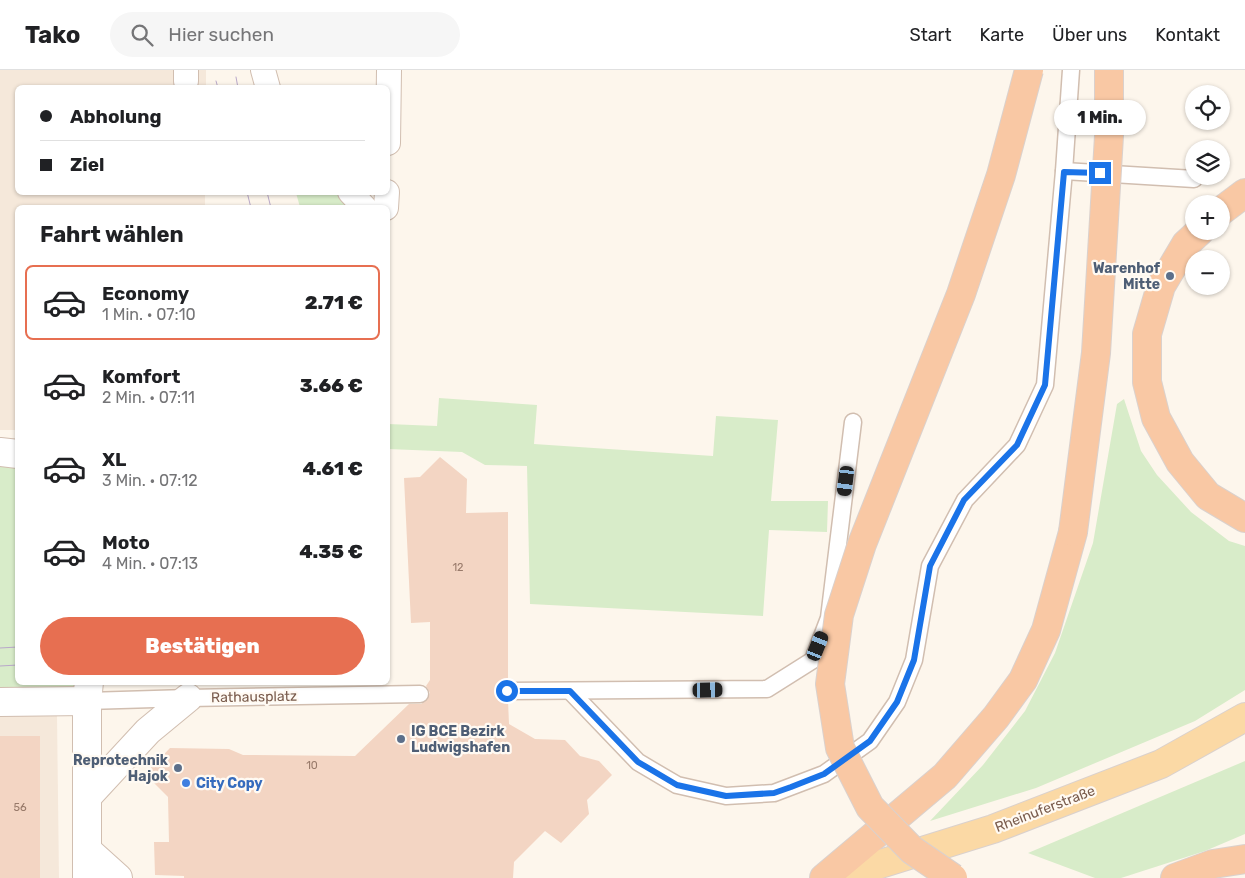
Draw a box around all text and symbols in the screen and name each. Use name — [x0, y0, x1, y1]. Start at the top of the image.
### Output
search box — [110, 12, 460, 57]
text: Tako — [25, 21, 80, 49]
icon: search — [128, 21, 156, 49]
text: Hier suchen — [168, 23, 274, 46]
text: Start — [909, 24, 952, 46]
text: Karte — [980, 24, 1024, 46]
text: Über uns — [1052, 24, 1127, 46]
text: Kontakt — [1155, 24, 1220, 46]
map controls — [1185, 85, 1230, 295]
button: locate — [1185, 85, 1230, 130]
callout: 1 Min. — [1054, 101, 1146, 136]
text: Abholung — [70, 105, 161, 128]
text: 1 Min. — [1077, 108, 1123, 127]
button: layers — [1185, 140, 1230, 185]
text: Ziel — [70, 153, 105, 176]
route end — [1089, 162, 1111, 184]
button: + — [1185, 195, 1230, 240]
text: Fahrt wählen — [40, 221, 184, 248]
button: − — [1185, 250, 1230, 295]
place label: Warenhof Mitte — [1093, 260, 1161, 293]
marker: Warenhof Mitte — [1164, 270, 1176, 282]
icon: car — [42, 280, 87, 325]
text: Economy — [102, 282, 189, 305]
text: 2.71 € — [305, 291, 363, 314]
text: 1 Min. · 07:10 — [102, 305, 196, 324]
icon: car — [42, 363, 87, 408]
text: Komfort — [102, 365, 180, 388]
text: 3.66 € — [300, 374, 363, 397]
text: 2 Min. · 07:11 — [102, 388, 195, 407]
icon: car — [42, 446, 87, 491]
text: XL — [102, 448, 126, 471]
text: 4.61 € — [303, 457, 363, 480]
car — [836, 465, 855, 497]
text: 3 Min. · 07:12 — [102, 471, 198, 490]
icon: car — [42, 529, 87, 574]
text: Moto — [102, 531, 150, 554]
text: 4.35 € — [299, 540, 363, 563]
text: 4 Min. · 07:13 — [102, 554, 198, 573]
house number: 12 — [452, 561, 464, 574]
button: Bestätigen — [40, 617, 365, 675]
car — [805, 629, 830, 663]
route start — [496, 680, 518, 702]
car — [692, 682, 723, 698]
street label: Rathausplatz — [211, 688, 297, 706]
place label: IG BCE Bezirk Ludwigshafen — [411, 723, 510, 756]
marker: IG BCE Bezirk Ludwigshafen — [395, 733, 407, 745]
place label: Reprotechnik Hajok — [73, 752, 169, 785]
house number: 10 — [306, 759, 318, 772]
marker: Reprotechnik Hajok — [172, 762, 184, 774]
place label: City Copy — [196, 775, 263, 792]
marker: City Copy — [180, 777, 192, 789]
street label: Rheinuferstraße — [993, 782, 1098, 836]
house number: 56 — [13, 801, 27, 814]

